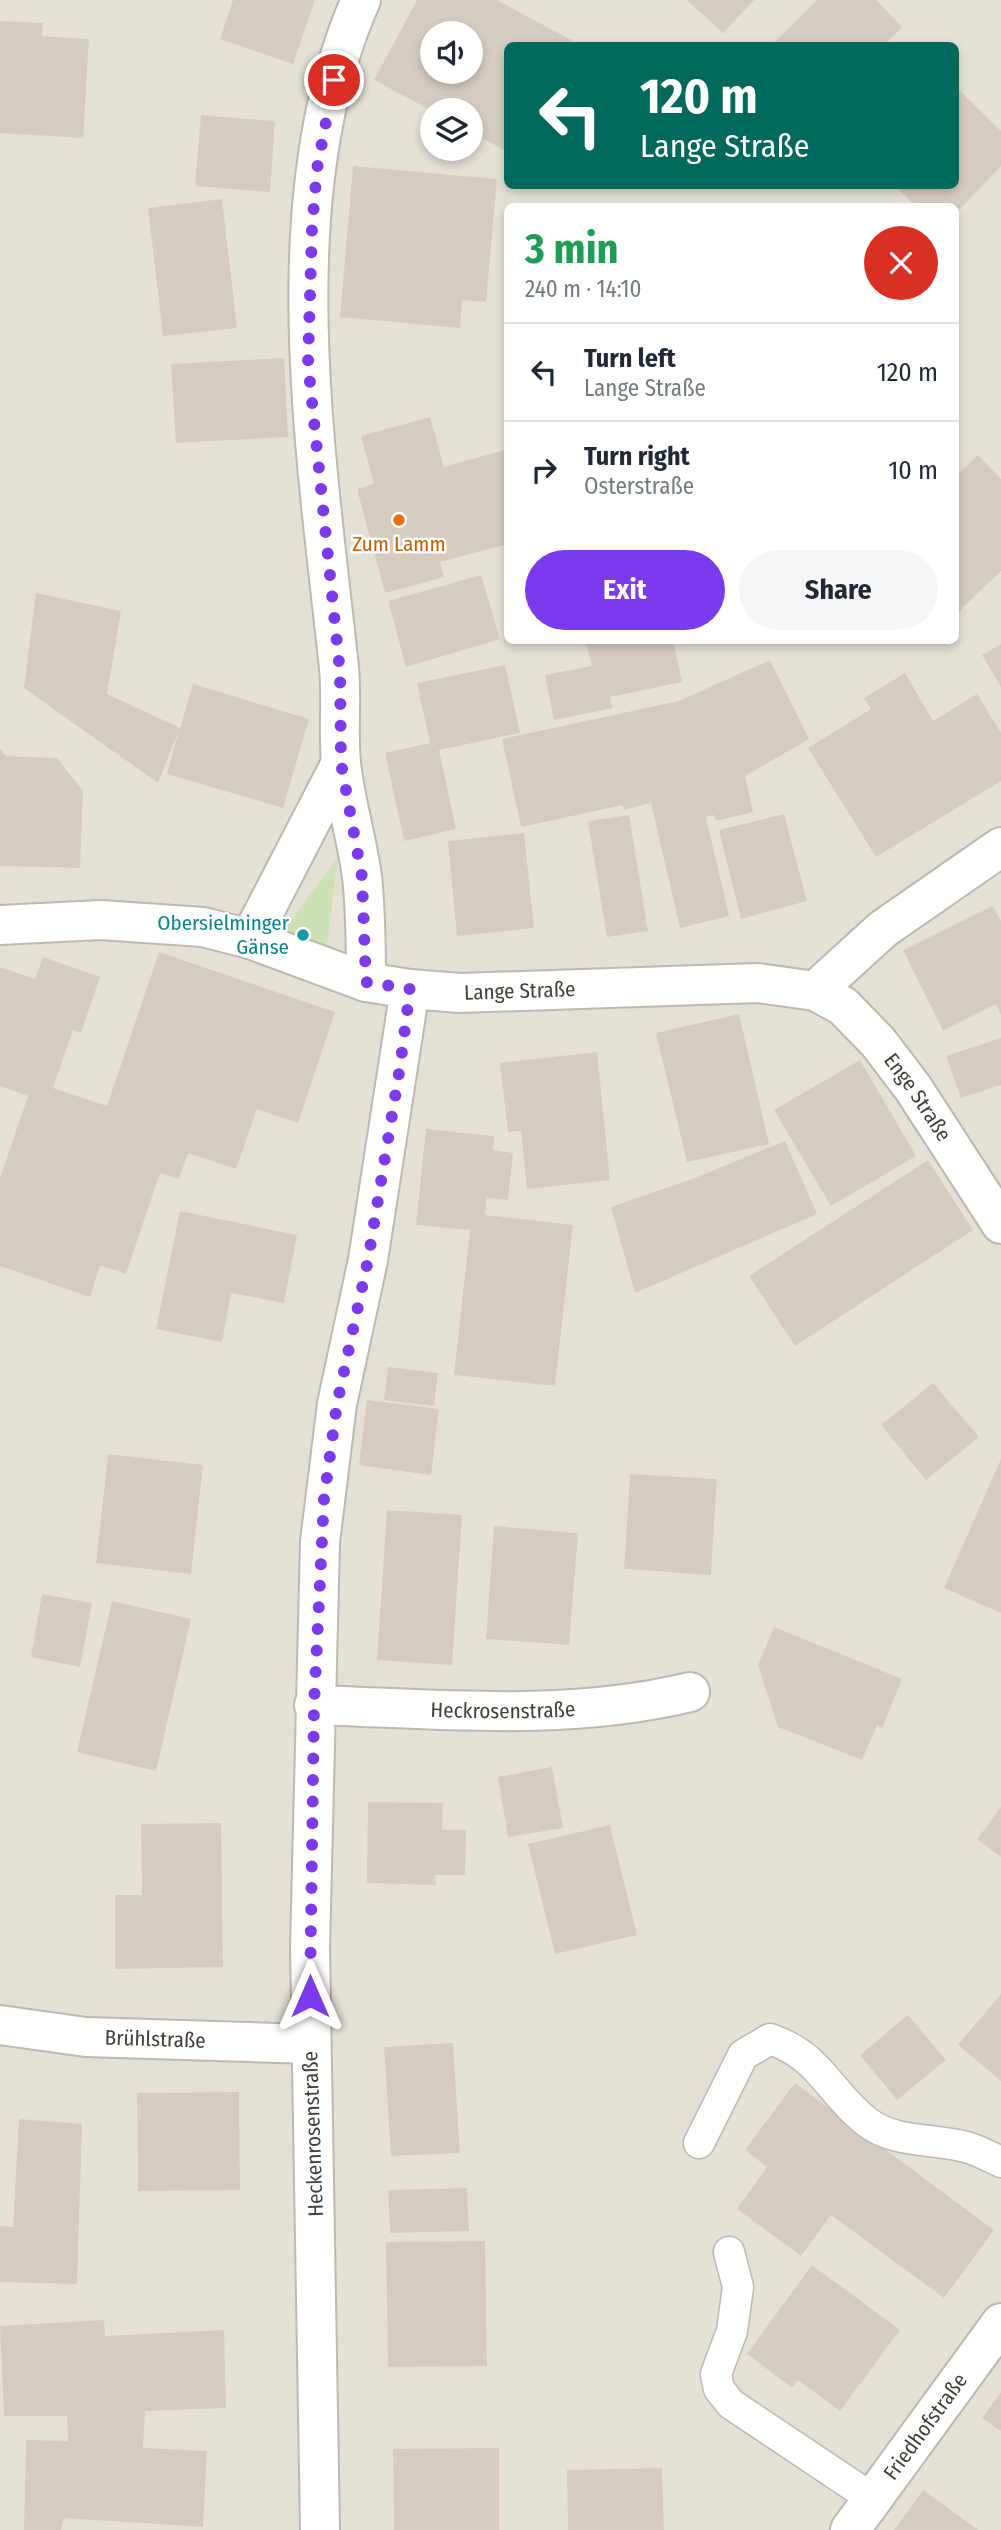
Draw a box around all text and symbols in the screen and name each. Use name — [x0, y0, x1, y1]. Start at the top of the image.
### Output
map controls — [420, 21, 483, 161]
button: sound — [420, 21, 483, 84]
pin — [304, 50, 364, 110]
icon: arrive — [315, 61, 353, 99]
text: 120 m — [640, 67, 758, 126]
icon: left — [525, 70, 616, 161]
button: layers — [420, 98, 483, 161]
text: Lange Straße — [640, 127, 809, 165]
text: 3 min — [525, 224, 619, 274]
button: close — [864, 226, 938, 300]
text: 240 m · 14:10 — [525, 275, 642, 303]
text: Turn left — [584, 343, 676, 374]
icon: left — [525, 353, 563, 391]
text: 120 m — [877, 357, 938, 388]
text: Lange Straße — [584, 374, 706, 402]
text: Turn right — [584, 441, 690, 472]
icon: right — [525, 451, 563, 489]
text: 10 m — [888, 455, 938, 486]
text: Osterstraße — [584, 472, 694, 500]
marker: Zum Lamm — [391, 512, 407, 528]
place label: Zum Lamm — [352, 531, 446, 557]
button: Exit — [525, 550, 725, 630]
button: Share — [739, 550, 938, 630]
place label: Obersielminger Gänse — [157, 910, 290, 960]
marker: Obersielminger Gänse — [295, 927, 311, 943]
street label: Lange Straße — [464, 976, 576, 1006]
street label: Enge Straße — [878, 1048, 957, 1146]
street label: Heckrosenstraße — [430, 1696, 576, 1724]
position arrow — [273, 1959, 347, 2033]
street label: Brühlstraße — [104, 2025, 206, 2054]
street label: Heckenrosenstraße — [297, 2051, 329, 2217]
street label: Friedhofstraße — [878, 2368, 973, 2485]

